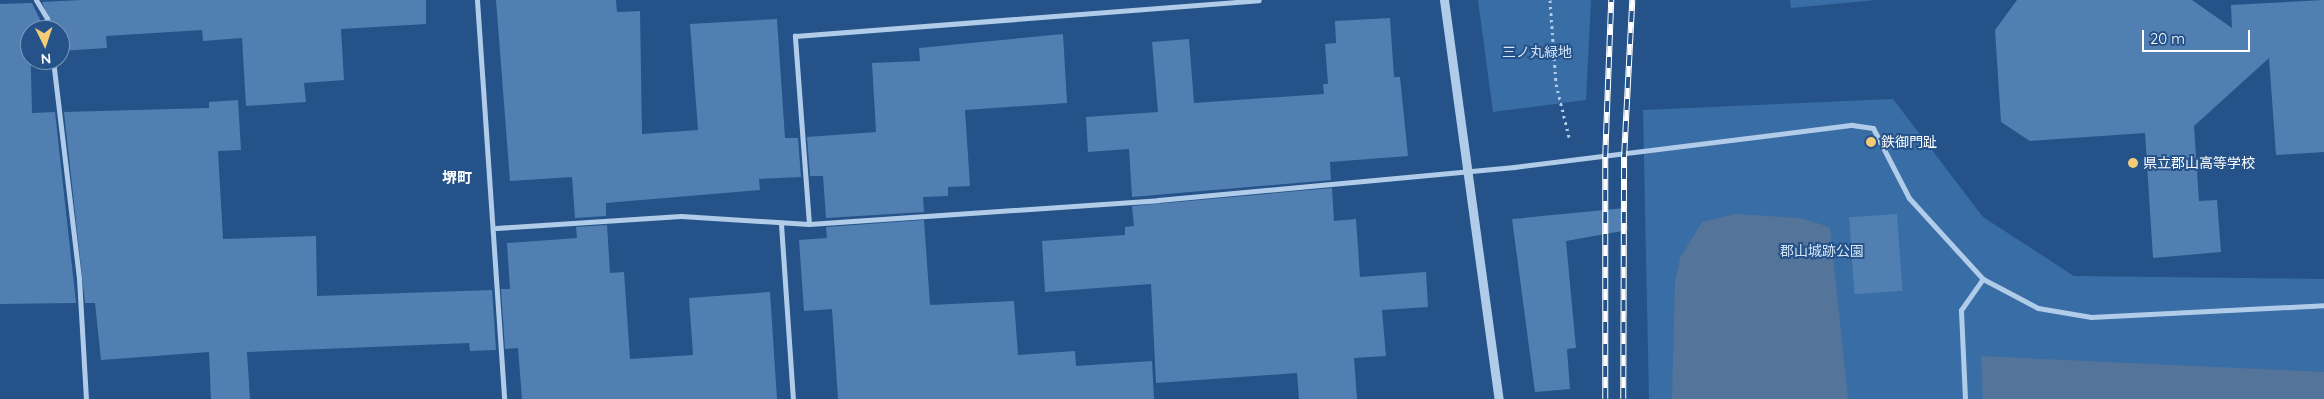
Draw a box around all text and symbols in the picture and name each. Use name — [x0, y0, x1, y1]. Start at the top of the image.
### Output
north arrow — [20, 20, 70, 70]
scale bar — [2144, 20, 2252, 52]
text: 20 m — [2150, 29, 2185, 48]
park label: 三ノ丸緑地 — [1502, 44, 1572, 60]
text: N — [40, 50, 52, 68]
place label: 鉄御門趾 — [1881, 134, 1937, 150]
marker: 鉄御門趾 — [1865, 136, 1877, 148]
place label: 県立郡山高等学校 — [2143, 155, 2255, 171]
marker: 県立郡山高等学校 — [2127, 157, 2139, 169]
district label: 堺町 — [442, 169, 472, 187]
park label: 郡山城跡公園 — [1780, 243, 1864, 259]

